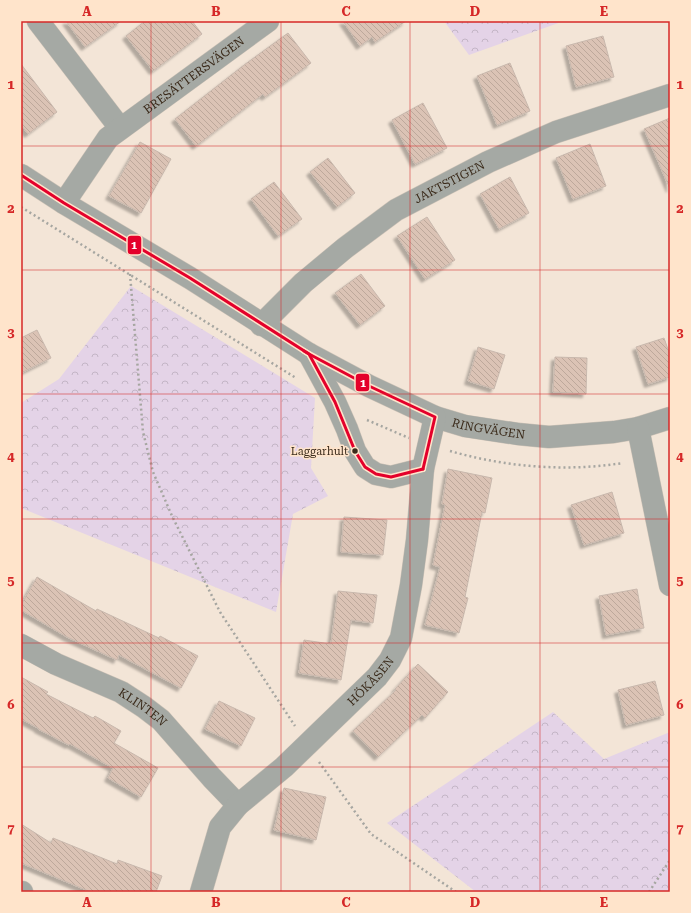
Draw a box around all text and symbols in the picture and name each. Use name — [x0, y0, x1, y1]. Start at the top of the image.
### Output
text: A — [82, 4, 92, 19]
text: B — [211, 4, 221, 19]
text: C — [341, 4, 351, 19]
text: D — [470, 4, 480, 19]
text: E — [600, 4, 608, 19]
street label: BRESÄTTERSVÄGEN — [141, 33, 247, 117]
text: 1 — [7, 77, 15, 92]
text: 1 — [676, 77, 684, 92]
street label: JAKTSTIGEN — [412, 158, 488, 206]
text: 2 — [7, 201, 15, 216]
text: 2 — [676, 201, 684, 216]
line badge: 1 — [127, 235, 142, 255]
text: 1 — [131, 239, 137, 252]
text: 3 — [7, 325, 15, 340]
text: 3 — [676, 325, 684, 340]
line badge: 1 — [355, 373, 370, 392]
text: 1 — [360, 377, 366, 390]
street label: RINGVÄGEN — [450, 415, 526, 442]
place label: Laggarhult — [291, 445, 348, 458]
marker: Laggarhult — [350, 446, 360, 456]
text: 4 — [7, 449, 15, 464]
text: 4 — [676, 449, 684, 464]
text: 5 — [7, 573, 15, 588]
text: 5 — [676, 573, 684, 588]
street label: HÖKÅSEN — [345, 654, 397, 709]
street label: KLINTEN — [116, 685, 170, 729]
text: 6 — [7, 697, 15, 712]
text: 6 — [676, 697, 684, 712]
text: 7 — [7, 821, 15, 836]
text: 7 — [676, 821, 684, 836]
text: A — [82, 895, 92, 910]
text: B — [211, 895, 221, 910]
text: C — [341, 895, 351, 910]
text: D — [470, 895, 480, 910]
text: E — [600, 895, 608, 910]

